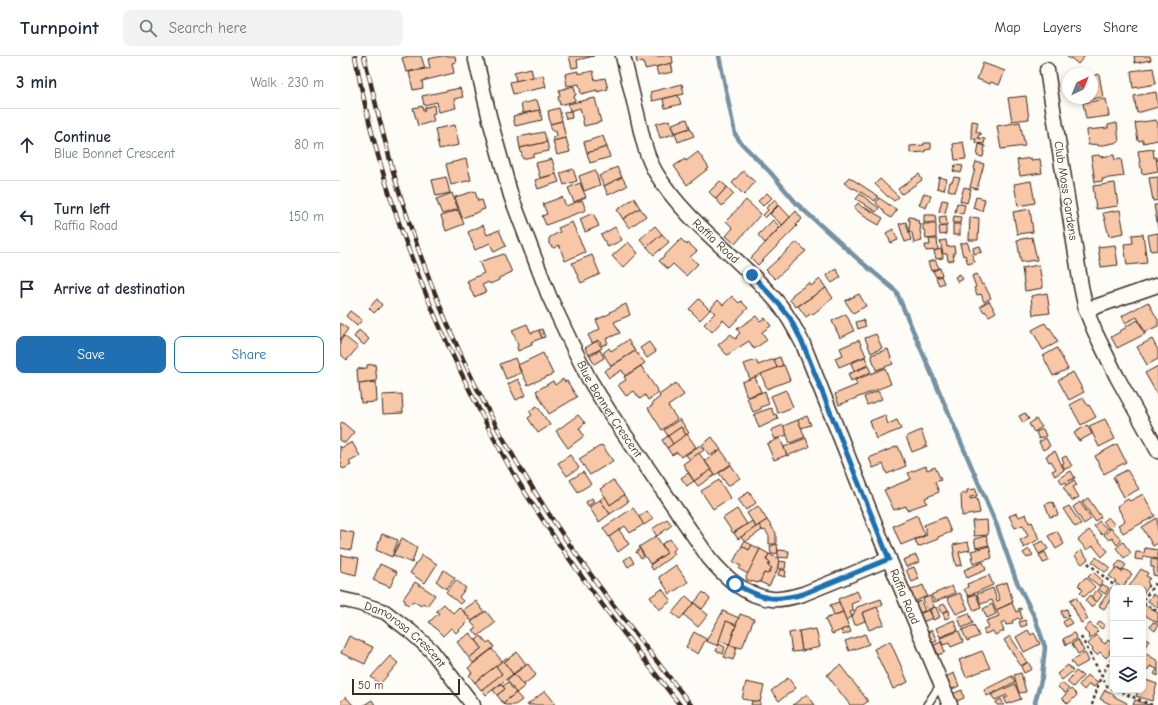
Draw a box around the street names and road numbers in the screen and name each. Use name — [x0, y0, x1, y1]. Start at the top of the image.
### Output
street label: Club Moss Gardens — [1051, 140, 1081, 241]
street label: Raffia Road — [690, 216, 742, 266]
street label: Blue Bonnet Crescent — [574, 358, 646, 460]
street label: Raffia Road — [887, 567, 922, 626]
street label: Damorosa Crescent — [363, 599, 449, 670]

